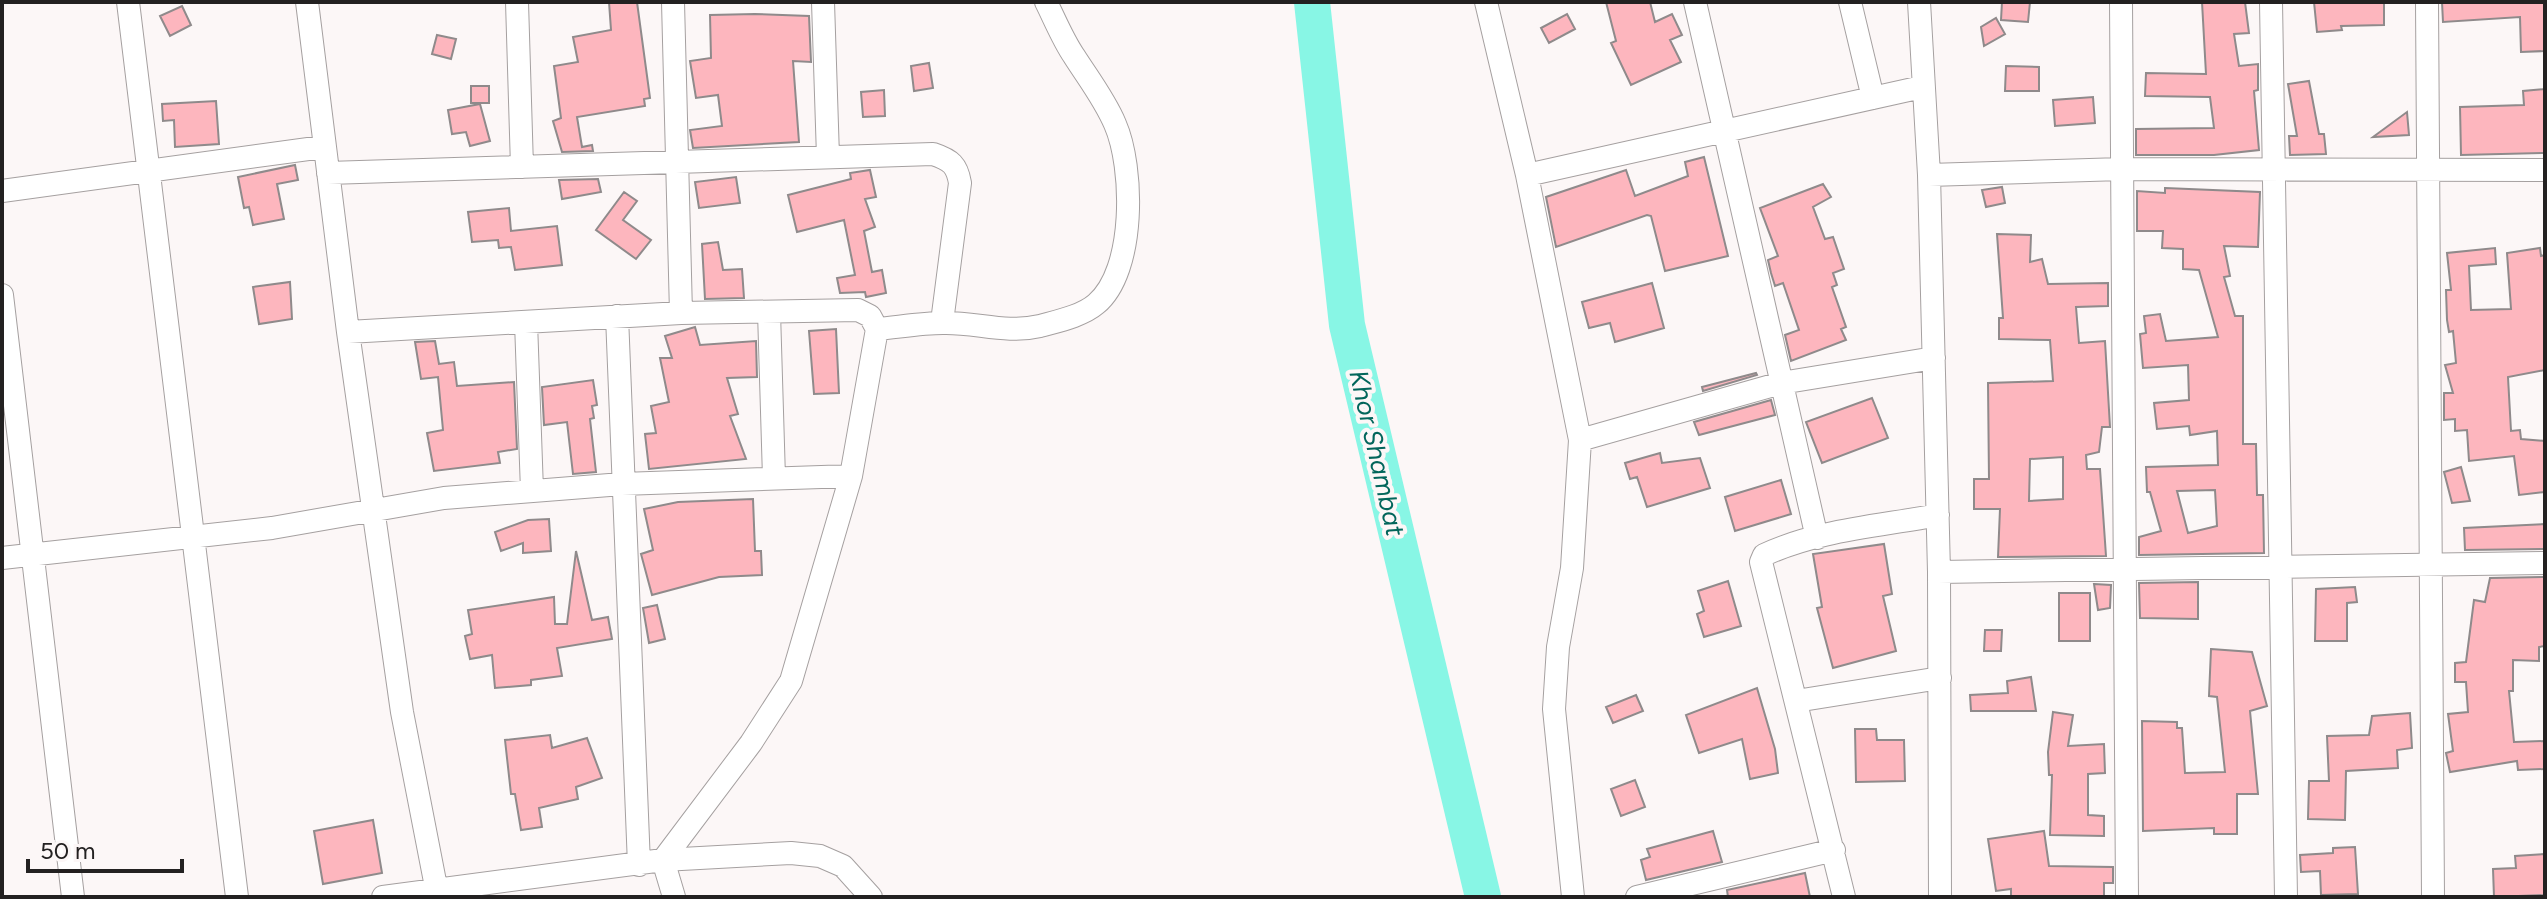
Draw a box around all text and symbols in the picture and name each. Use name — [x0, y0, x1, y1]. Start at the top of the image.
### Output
water label: Khor Shambat — [1342, 367, 1412, 540]
scale bar — [28, 823, 182, 873]
text: 50 m — [40, 836, 96, 865]

